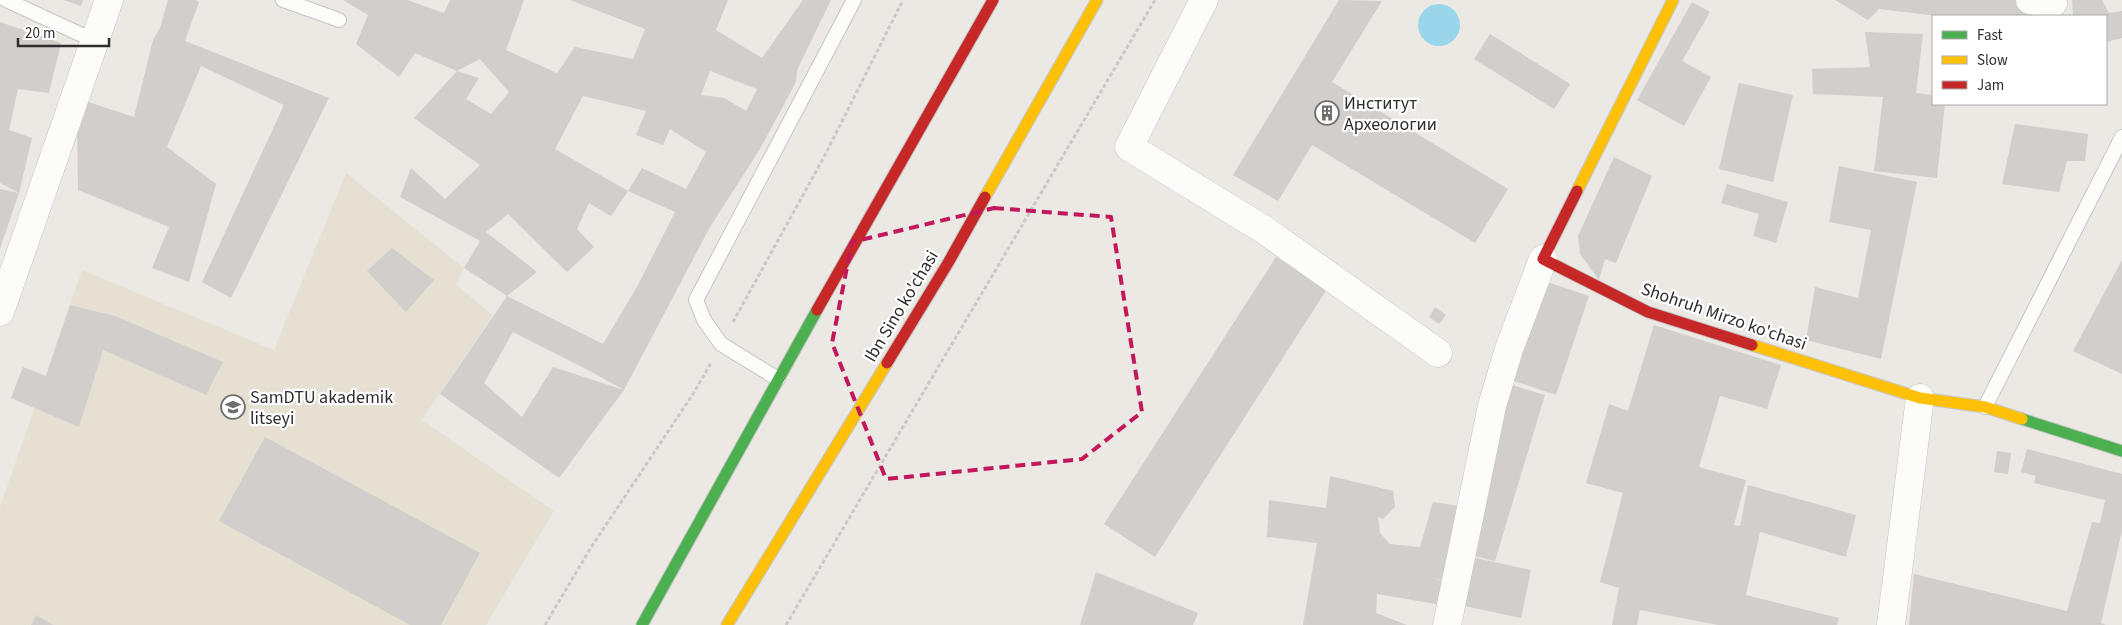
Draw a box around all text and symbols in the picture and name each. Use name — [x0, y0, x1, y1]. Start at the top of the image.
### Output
scale bar — [18, 15, 109, 47]
legend — [1932, 15, 2107, 105]
text: 20 m — [25, 23, 55, 44]
text: Fast — [1977, 25, 2003, 46]
text: Slow — [1977, 50, 2008, 71]
text: Jam — [1977, 75, 2004, 96]
place label: Институт Археологии — [1344, 91, 1437, 137]
building icon: Институт Археологии — [1314, 100, 1340, 126]
street label: Ibn Sino ko'chasi — [858, 246, 945, 367]
street label: Shohruh Mirzo ko'chasi — [1638, 276, 1810, 357]
place label: SamDTU akademik litseyi — [250, 385, 393, 431]
school or university icon: SamDTU akademik litseyi — [220, 394, 246, 420]

